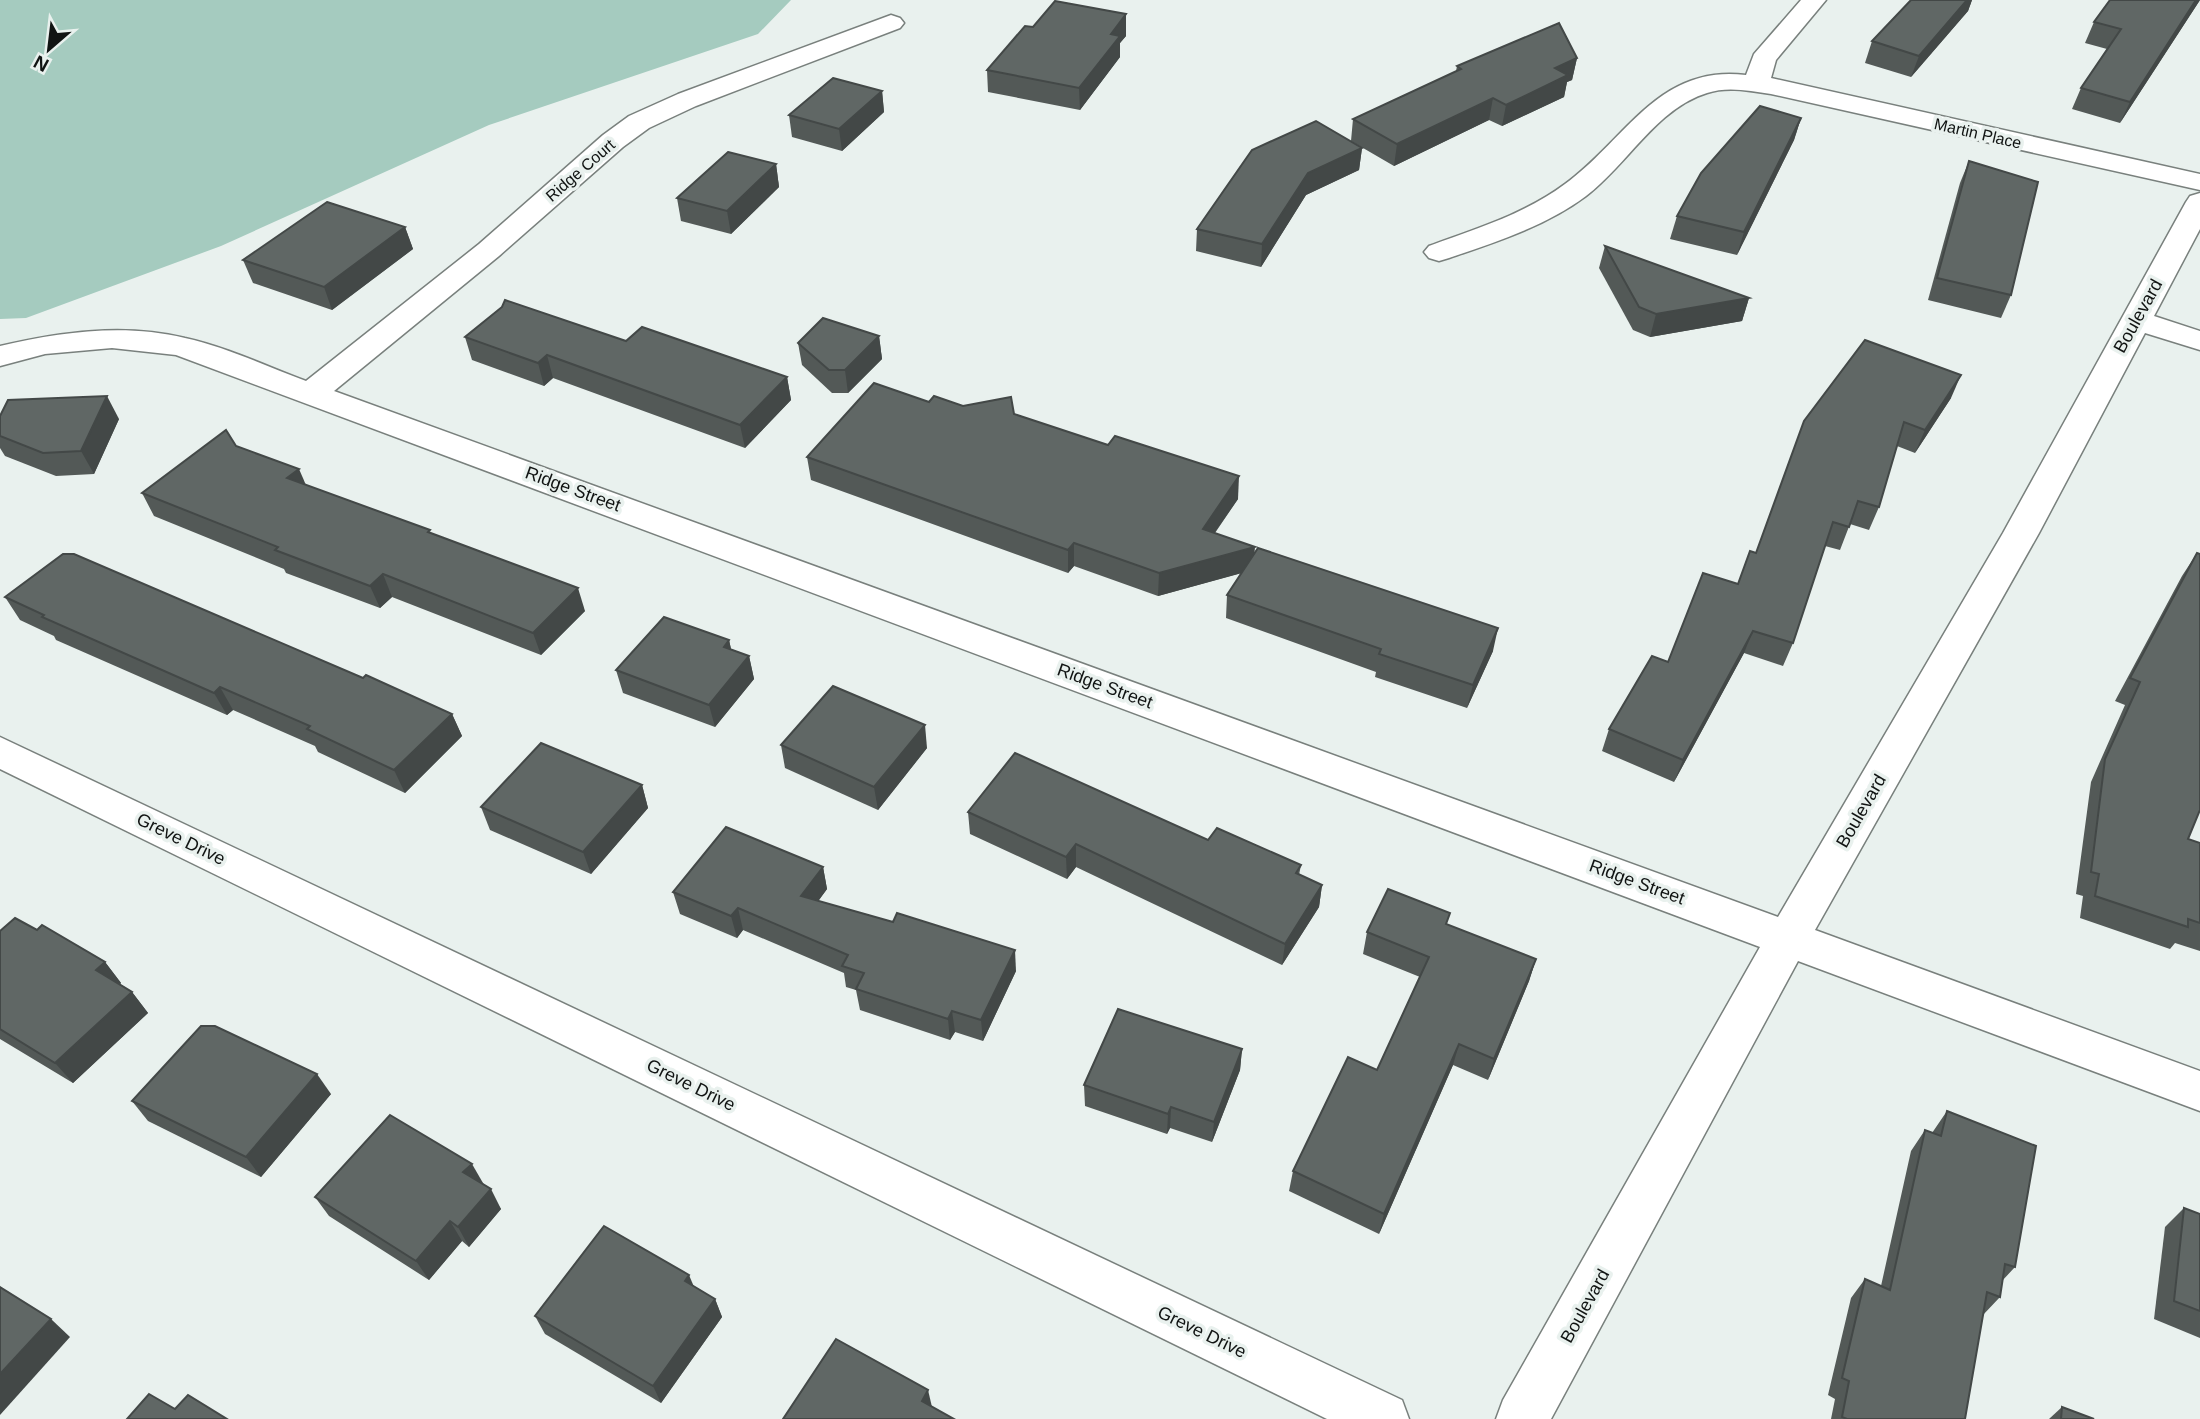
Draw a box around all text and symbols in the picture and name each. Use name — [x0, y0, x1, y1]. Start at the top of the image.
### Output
north arrow — [14, 14, 84, 84]
text: N — [30, 51, 52, 76]
street label: Martin Place — [1933, 115, 2023, 152]
street label: Ridge Court — [543, 136, 619, 205]
street label: Boulevard — [2110, 276, 2166, 356]
street label: Ridge Street — [523, 462, 623, 516]
street label: Ridge Street — [1055, 659, 1155, 713]
street label: Boulevard — [1832, 771, 1890, 851]
street label: Greve Drive — [133, 809, 229, 869]
street label: Ridge Street — [1587, 855, 1687, 909]
street label: Greve Drive — [643, 1055, 739, 1115]
street label: Boulevard — [1557, 1266, 1613, 1346]
street label: Greve Drive — [1154, 1302, 1250, 1362]

